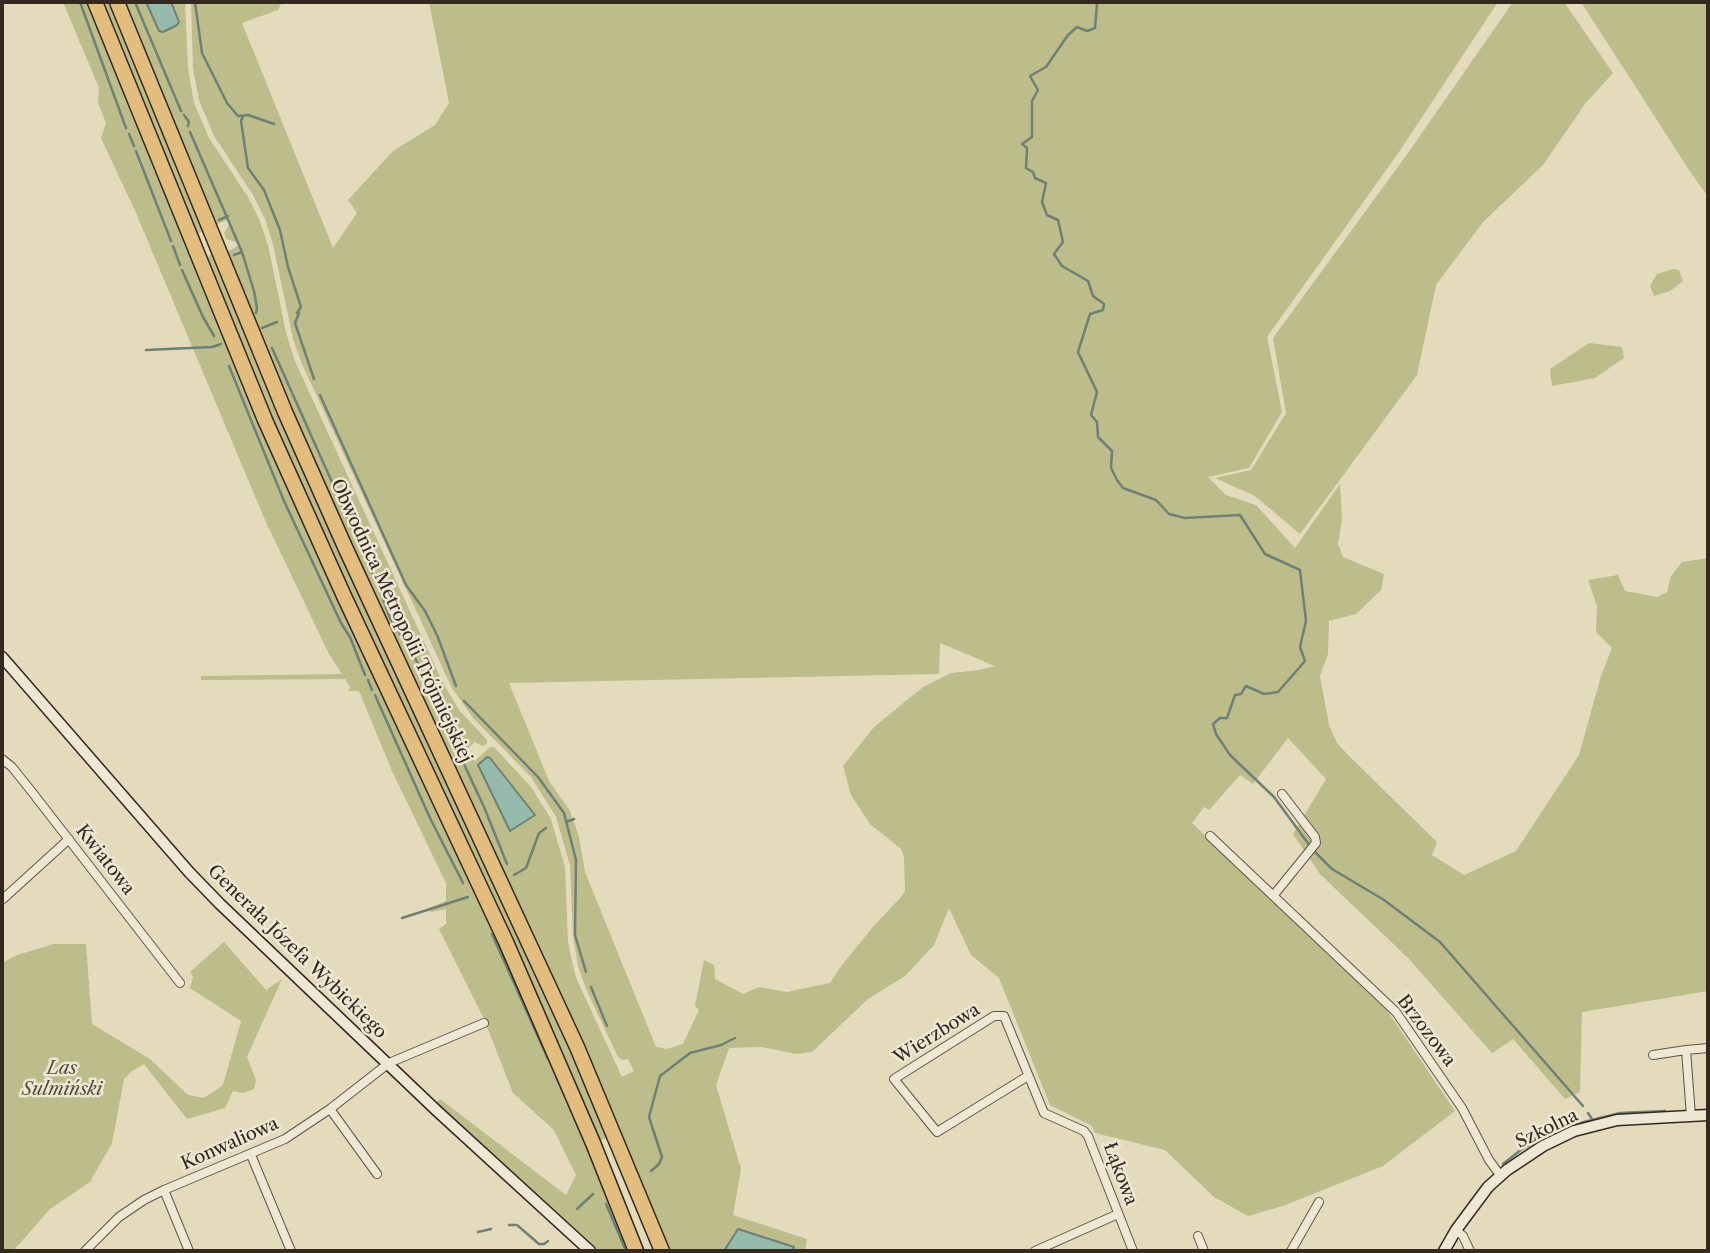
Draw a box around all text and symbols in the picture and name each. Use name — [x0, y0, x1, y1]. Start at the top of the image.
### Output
street label: Obwodnica Metropolii Trójmiejskiej — [326, 476, 476, 766]
street label: Kwiatowa — [71, 821, 139, 899]
street label: Generała Józefa Wybickiego — [203, 861, 391, 1043]
street label: Brzozowa — [1392, 991, 1460, 1071]
street label: Wierzbowa — [890, 999, 984, 1069]
park label: Las Sulmiński — [22, 1058, 102, 1100]
street label: Szkolna — [1512, 1105, 1582, 1153]
street label: Konwaliowa — [178, 1113, 282, 1175]
street label: Łąkowa — [1098, 1140, 1142, 1208]

